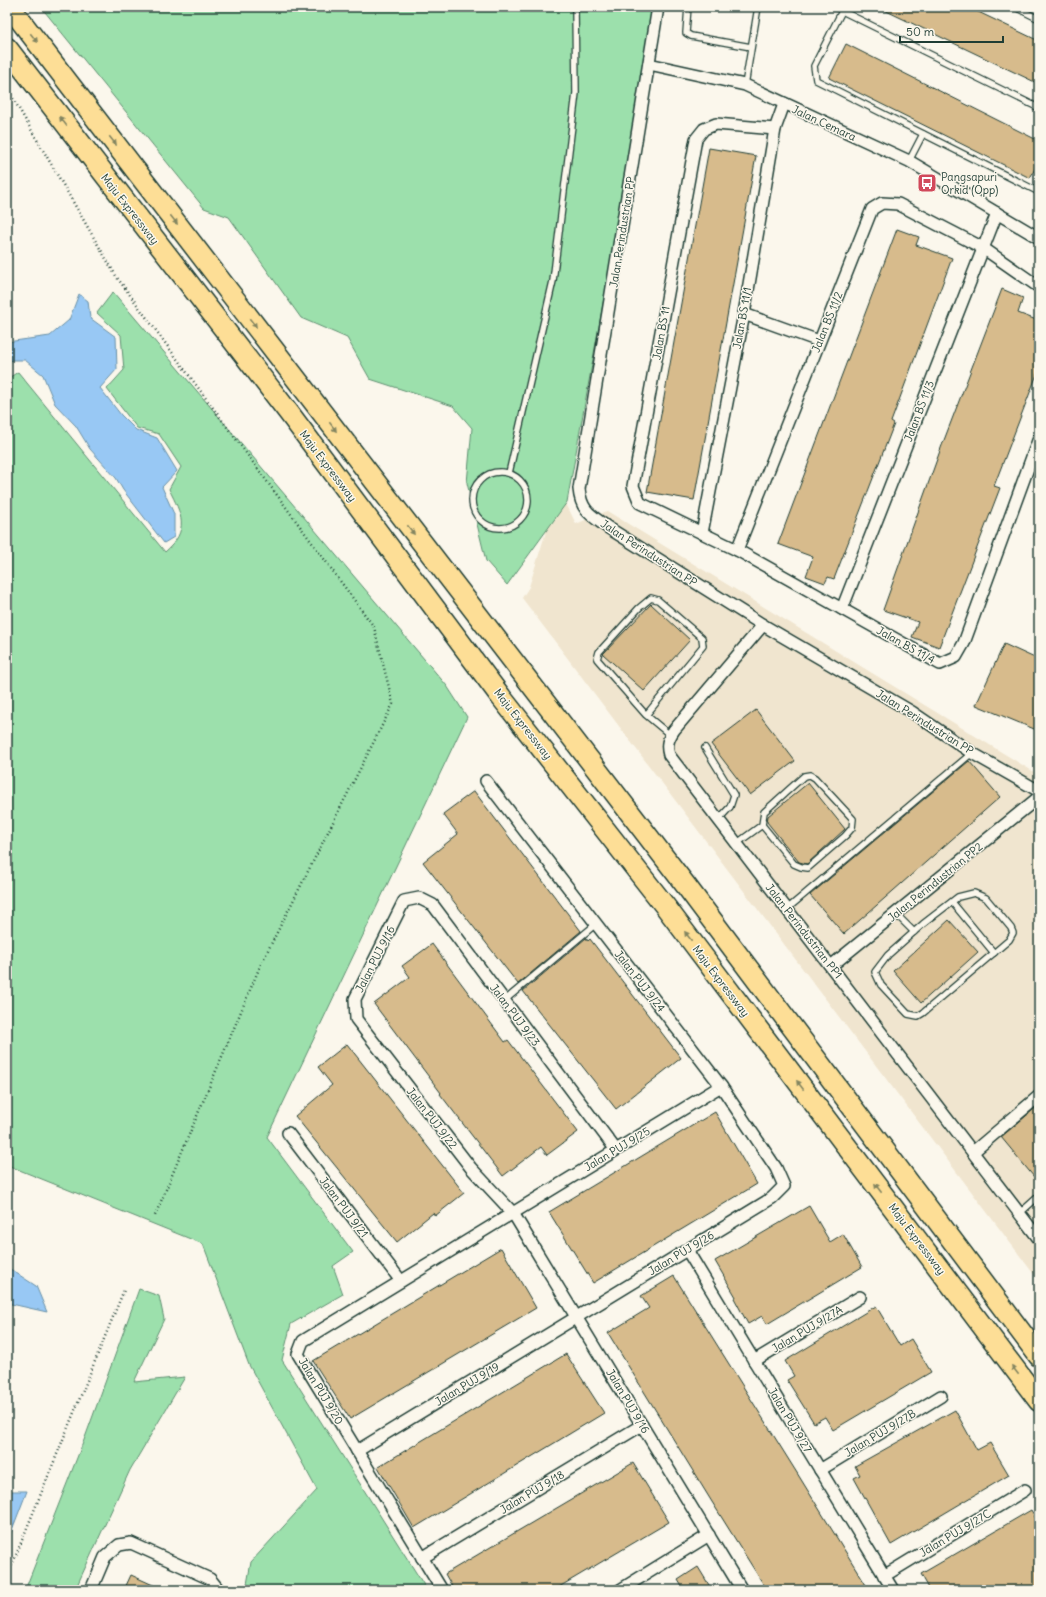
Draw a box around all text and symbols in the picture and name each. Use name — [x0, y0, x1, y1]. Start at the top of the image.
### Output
scale bar — [900, 18, 1003, 44]
text: 50 m — [906, 24, 935, 39]
one-way arrow — [30, 32, 38, 43]
street label: Jalan Cemara — [790, 102, 858, 144]
one-way arrow — [59, 116, 67, 127]
one-way arrow — [109, 135, 117, 146]
place label: Pangsapuri Orkid (Opp) — [941, 170, 998, 197]
street label: Maju Expressway — [98, 171, 162, 247]
bus stop icon: Pangsapuri Orkid (Opp) — [916, 172, 938, 194]
street label: Jalan Perindustrian PP — [606, 175, 638, 288]
one-way arrow — [170, 215, 178, 226]
street label: Jalan BS 11/1 — [730, 286, 754, 350]
street label: Jalan BS 11/2 — [808, 290, 846, 354]
street label: Jalan BS 11 — [649, 305, 673, 361]
one-way arrow — [249, 318, 258, 329]
street label: Jalan BS 11/3 — [901, 378, 937, 444]
one-way arrow — [328, 421, 337, 432]
street label: Maju Expressway — [297, 427, 359, 505]
street label: Jalan Perindustrian PP — [598, 517, 700, 590]
one-way arrow — [407, 524, 416, 535]
street label: Jalan BS 11/4 — [874, 623, 938, 667]
street label: Maju Expressway — [491, 686, 555, 762]
street label: Jalan Perindustrian PP — [874, 686, 977, 758]
street label: Jalan Perindustrian PP2 — [885, 839, 985, 925]
street label: Jalan Perindustrian PP1 — [763, 881, 845, 981]
street label: Jalan PUJ 9/16 — [352, 923, 398, 995]
one-way arrow — [684, 931, 692, 942]
street label: Maju Expressway — [690, 942, 752, 1020]
street label: Jalan PUJ 9/24 — [612, 947, 668, 1015]
street label: Jalan PUJ 9/23 — [487, 981, 543, 1049]
one-way arrow — [796, 1079, 804, 1090]
street label: Jalan PUJ 9/22 — [404, 1084, 460, 1152]
street label: Jalan PUJ 9/25 — [582, 1124, 652, 1174]
street label: Jalan PUJ 9/21 — [317, 1174, 371, 1240]
one-way arrow — [874, 1183, 882, 1194]
street label: Maju Expressway — [886, 1200, 948, 1278]
street label: Jalan PUJ 9/26 — [646, 1228, 716, 1278]
street label: Jalan PUJ 9/27A — [769, 1302, 845, 1356]
street label: Jalan PUJ 9/20 — [296, 1355, 346, 1427]
street label: Jalan PUJ 9/19 — [432, 1359, 502, 1409]
one-way arrow — [1011, 1365, 1020, 1376]
street label: Jalan PUJ 9/16 — [603, 1366, 653, 1436]
street label: Jalan PUJ 9/27 — [765, 1385, 815, 1456]
street label: Jalan PUJ 9/27B — [842, 1406, 918, 1460]
street label: Jalan PUJ 9/18 — [497, 1467, 567, 1517]
street label: Jalan PUJ 9/27C — [917, 1506, 993, 1560]

